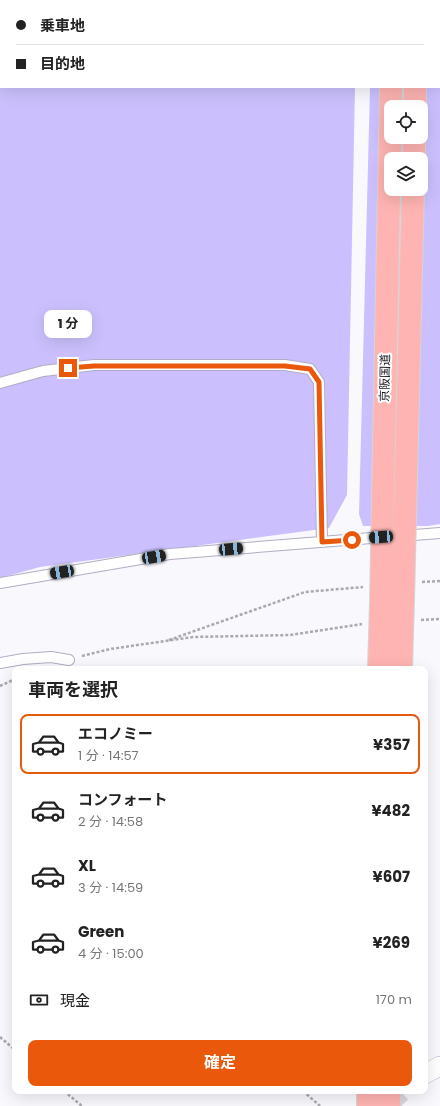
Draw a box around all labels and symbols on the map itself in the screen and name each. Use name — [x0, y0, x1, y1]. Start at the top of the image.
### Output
callout: 1 分 — [44, 310, 92, 338]
street label: 京阪国道 — [376, 354, 393, 402]
route end — [59, 359, 77, 377]
car — [369, 530, 393, 544]
route start — [343, 531, 361, 549]
car — [219, 542, 243, 556]
car — [141, 549, 167, 565]
car — [49, 564, 75, 580]

